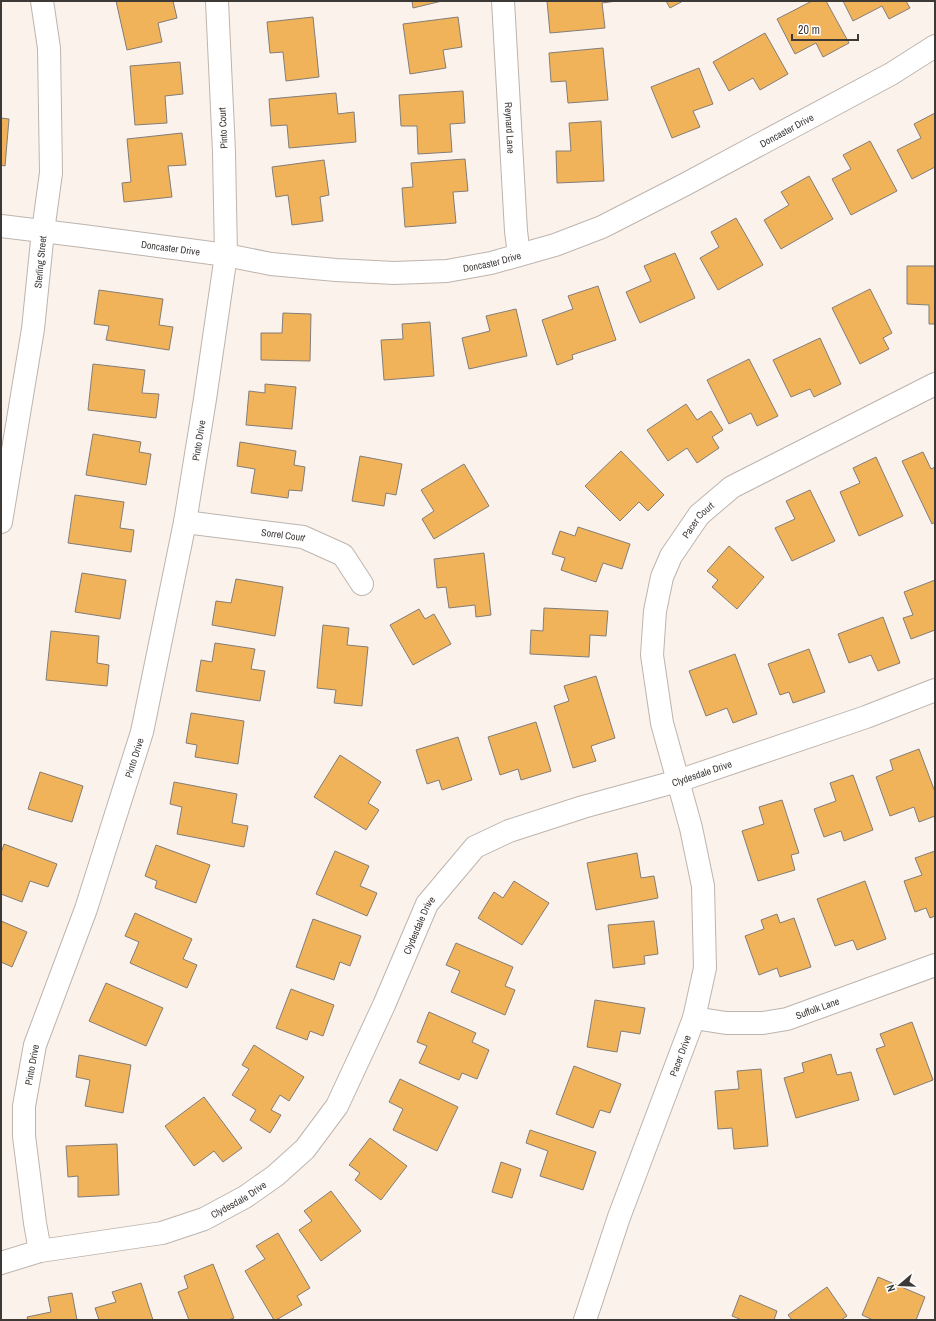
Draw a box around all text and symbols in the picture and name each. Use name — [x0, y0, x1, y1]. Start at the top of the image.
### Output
scale bar — [792, 16, 858, 42]
text: 20 m — [798, 22, 820, 38]
street label: Reynard Lane — [502, 102, 518, 154]
street label: Pinto Court — [215, 106, 231, 149]
street label: Doncaster Drive — [757, 110, 816, 150]
street label: Sterling Street — [31, 235, 49, 289]
street label: Doncaster Drive — [140, 237, 201, 258]
street label: Doncaster Drive — [462, 248, 523, 274]
street label: Pinto Drive — [189, 419, 208, 462]
street label: Pacer Court — [679, 498, 717, 541]
street label: Sorrel Court — [260, 525, 308, 544]
street label: Pinto Drive — [121, 736, 146, 779]
street label: Clydesdale Drive — [670, 757, 734, 789]
street label: Clydesdale Drive — [400, 893, 438, 956]
street label: Suffolk Lane — [794, 994, 841, 1022]
street label: Pacer Drive — [666, 1033, 694, 1078]
street label: Pinto Drive — [21, 1043, 42, 1086]
street label: Clydesdale Drive — [208, 1177, 269, 1221]
north arrow — [880, 1265, 920, 1305]
text: N — [883, 1283, 898, 1294]

